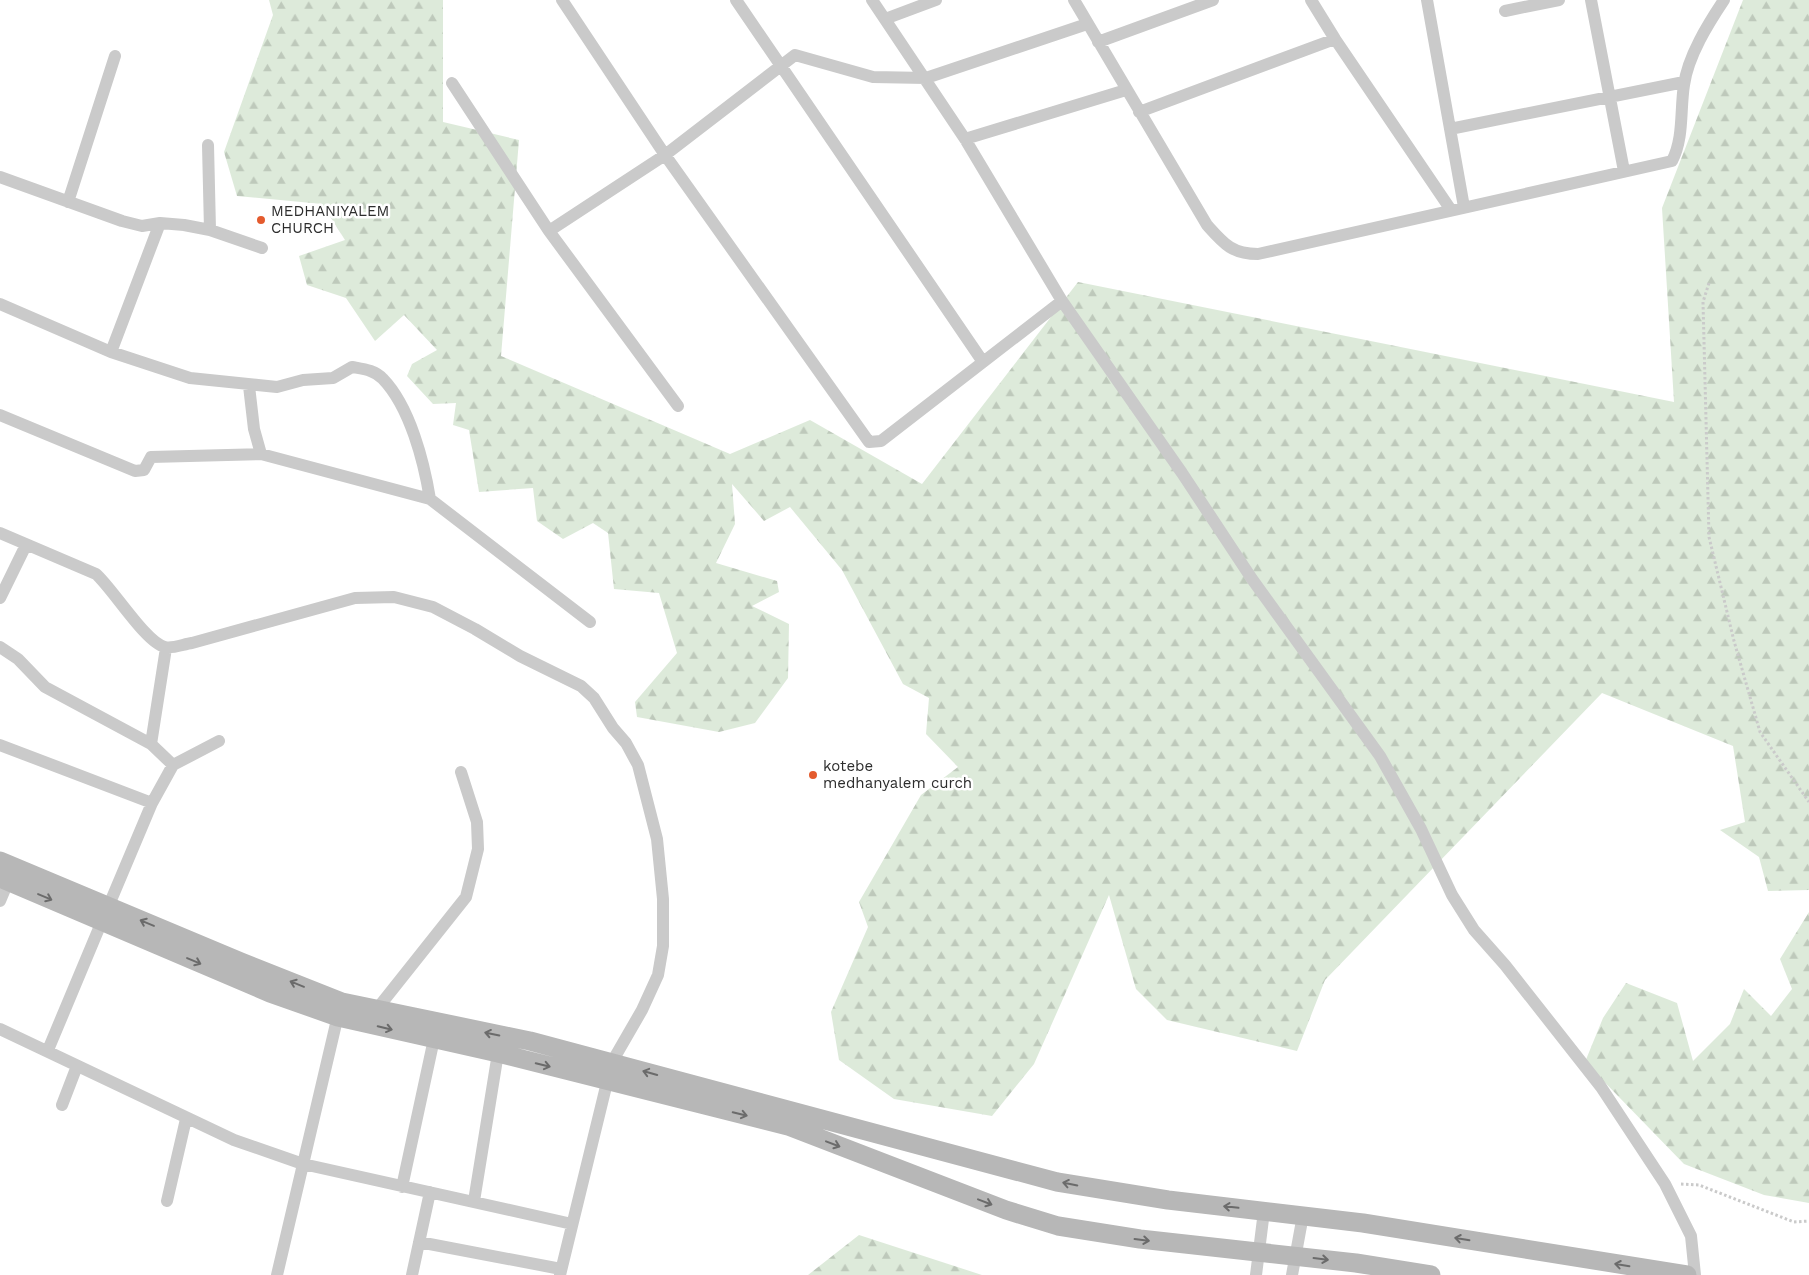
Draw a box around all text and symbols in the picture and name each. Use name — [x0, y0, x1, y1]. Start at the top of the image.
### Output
place label: MEDHANIYALEM CHURCH — [271, 202, 389, 237]
marker: MEDHANIYALEM CHURCH — [255, 214, 267, 226]
place label: kotebe medhanyalem curch — [823, 757, 972, 792]
marker: kotebe medhanyalem curch — [807, 769, 819, 781]
one-way arrow — [37, 893, 52, 902]
one-way arrow — [139, 917, 154, 926]
one-way arrow — [186, 956, 201, 966]
one-way arrow — [290, 979, 305, 988]
one-way arrow — [377, 1024, 393, 1033]
one-way arrow — [485, 1028, 501, 1038]
one-way arrow — [535, 1061, 551, 1070]
one-way arrow — [642, 1068, 658, 1078]
one-way arrow — [732, 1110, 748, 1120]
one-way arrow — [825, 1140, 840, 1149]
one-way arrow — [1063, 1179, 1079, 1189]
one-way arrow — [977, 1198, 992, 1207]
one-way arrow — [1224, 1202, 1240, 1212]
one-way arrow — [1454, 1233, 1470, 1243]
one-way arrow — [1134, 1235, 1150, 1245]
one-way arrow — [1313, 1254, 1329, 1264]
one-way arrow — [1614, 1259, 1630, 1269]

